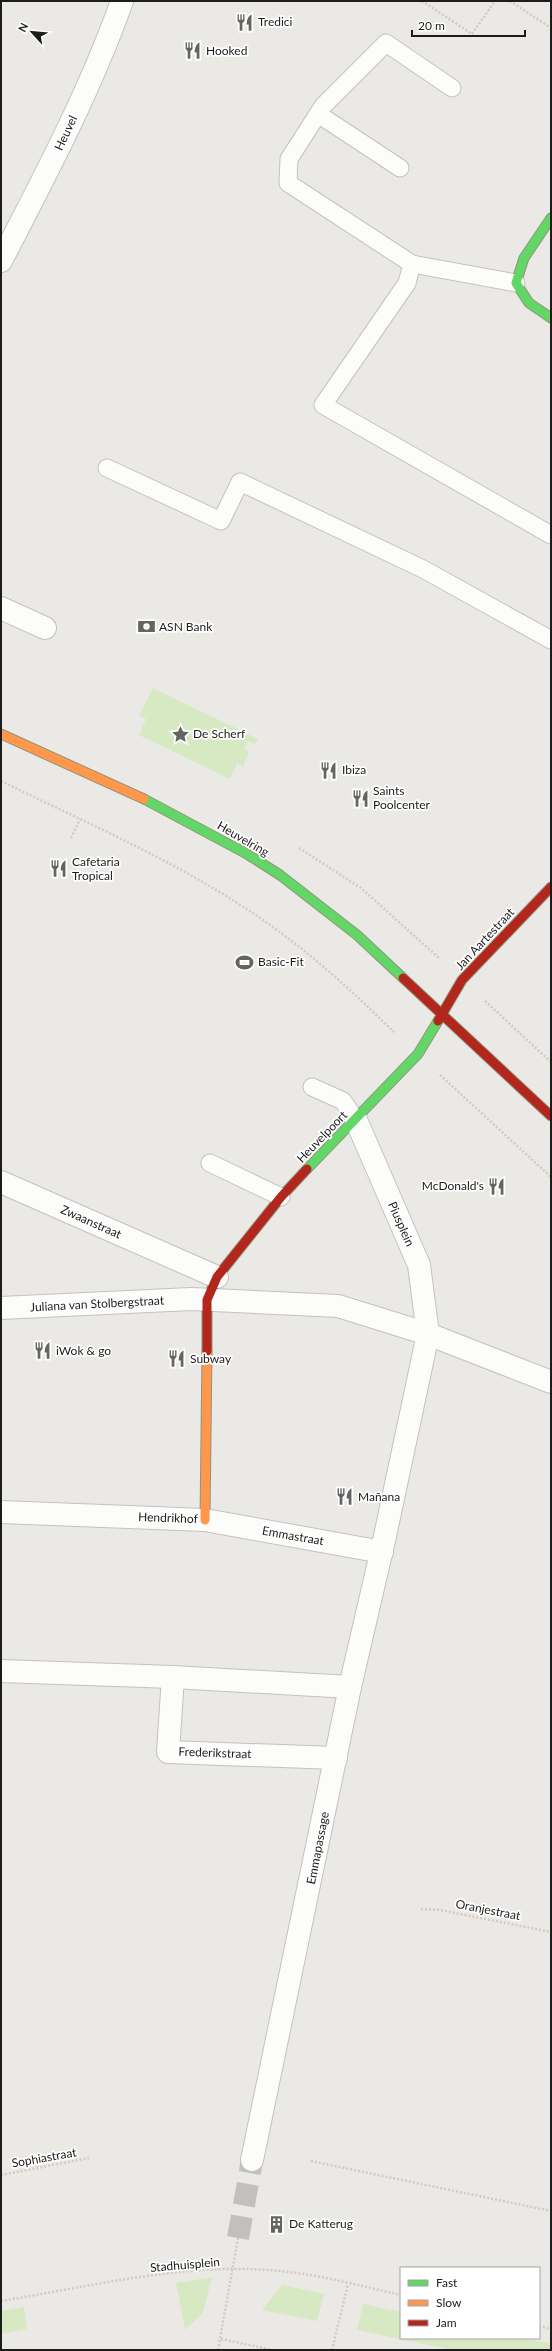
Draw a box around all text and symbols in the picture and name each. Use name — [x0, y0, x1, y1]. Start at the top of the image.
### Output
north arrow — [12, 12, 52, 52]
restaurant icon: Tredici — [235, 12, 255, 32]
scale bar — [412, 12, 525, 38]
place label: Tredici — [258, 14, 293, 29]
text: 20 m — [418, 18, 445, 33]
text: N — [15, 21, 30, 34]
restaurant icon: Hooked — [183, 41, 203, 61]
place label: Hooked — [206, 43, 247, 58]
street label: Heuvel — [51, 113, 80, 153]
bank icon: ASN Bank — [136, 617, 156, 637]
place label: ASN Bank — [159, 619, 213, 634]
place icon: De Scherf — [170, 724, 190, 744]
place label: De Scherf — [193, 726, 246, 741]
restaurant icon: Ibiza — [319, 760, 339, 780]
place label: Ibiza — [342, 762, 366, 777]
place label: Saints Poolcenter — [373, 783, 431, 812]
restaurant icon: Saints Poolcenter — [350, 788, 370, 808]
street label: Heuvelring — [215, 818, 272, 859]
place label: Cafetaria Tropical — [72, 854, 120, 883]
restaurant icon: Cafetaria Tropical — [49, 859, 69, 879]
street label: Jan Aartestraat — [452, 904, 518, 973]
sports icon: Basic-Fit — [235, 952, 255, 972]
place label: Basic-Fit — [258, 954, 304, 969]
street label: Heuvelpoort — [293, 1107, 351, 1166]
restaurant icon: McDonald's — [487, 1176, 507, 1196]
place label: McDonald's — [422, 1178, 484, 1193]
street label: Piusplein — [385, 1199, 418, 1249]
street label: Zwaanstraat — [59, 1202, 124, 1242]
street label: Juliana van Stolbergstraat — [30, 1292, 165, 1314]
restaurant icon: iWok & go — [33, 1341, 53, 1361]
place label: iWok & go — [56, 1343, 111, 1358]
restaurant icon: Subway — [167, 1349, 187, 1369]
place label: Subway — [190, 1351, 232, 1366]
restaurant icon: Mañana — [335, 1487, 355, 1507]
place label: Mañana — [358, 1489, 400, 1504]
street label: Hendrikhof — [138, 1509, 199, 1526]
street label: Emmastraat — [261, 1523, 326, 1548]
street label: Frederikstraat — [178, 1744, 252, 1761]
street label: Emmapassage — [303, 1810, 332, 1886]
street label: Oranjestraat — [454, 1896, 522, 1923]
street label: Sophiastraat — [10, 2144, 78, 2171]
building icon: De Katterug — [266, 2214, 286, 2234]
place label: De Katterug — [289, 2216, 353, 2231]
street label: Stadhuisplein — [149, 2254, 221, 2275]
legend — [400, 2267, 540, 2339]
text: Fast — [436, 2275, 458, 2290]
text: Slow — [436, 2295, 462, 2310]
text: Jam — [436, 2315, 457, 2330]

